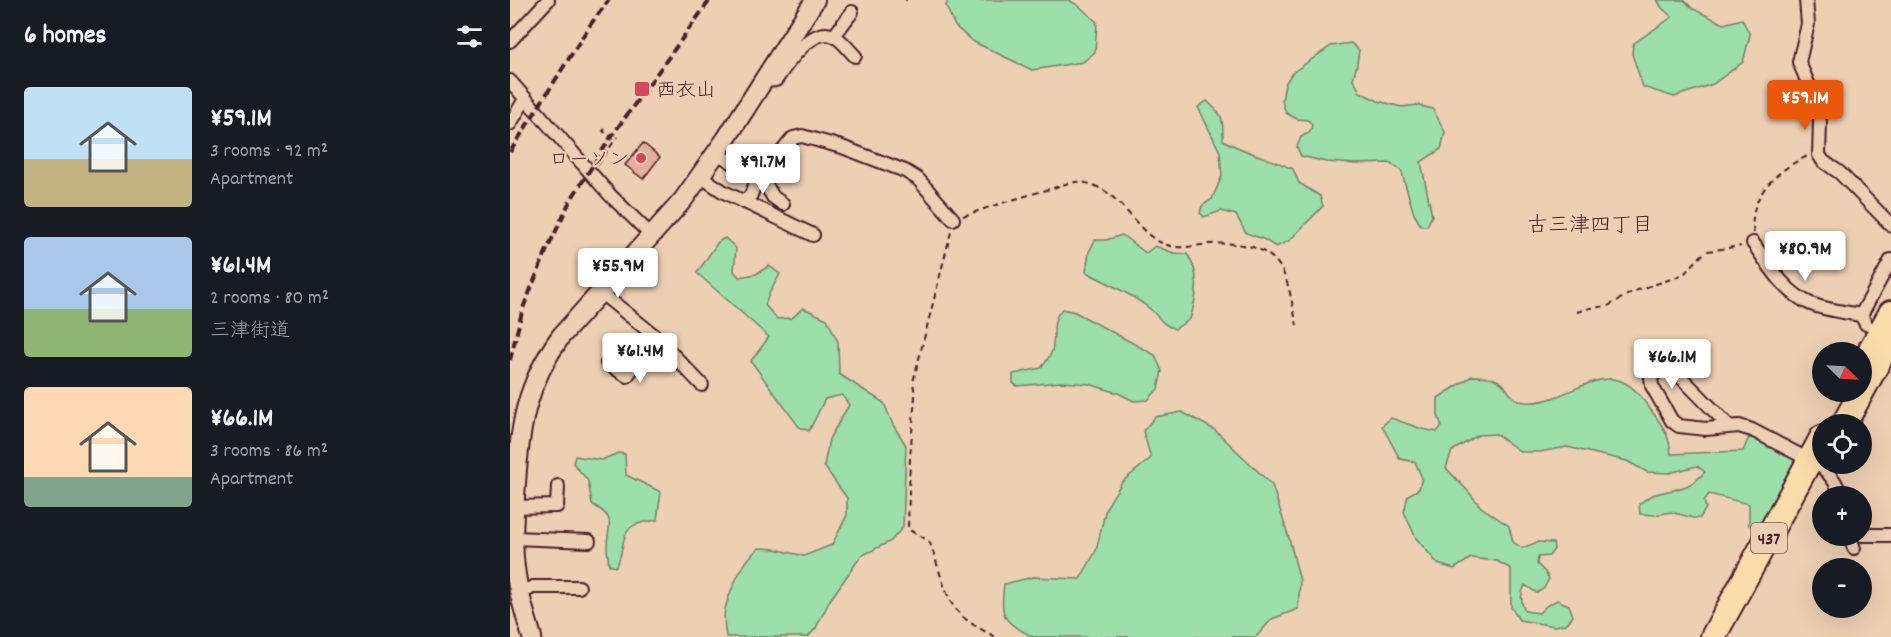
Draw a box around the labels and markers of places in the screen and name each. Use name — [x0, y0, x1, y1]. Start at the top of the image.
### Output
place label: 西衣山 — [656, 78, 716, 106]
marker: 西衣山 — [633, 80, 651, 98]
pin: ¥59.1M — [1756, 80, 1854, 131]
pin: ¥91.7M — [714, 144, 812, 195]
place label: ローソン — [549, 147, 629, 175]
marker: ローソン — [634, 151, 648, 165]
pin: ¥80.9M — [1756, 231, 1854, 282]
pin: ¥55.9M — [569, 248, 667, 299]
pin: ¥61.4M — [591, 333, 689, 384]
pin: ¥66.1M — [1623, 339, 1721, 390]

